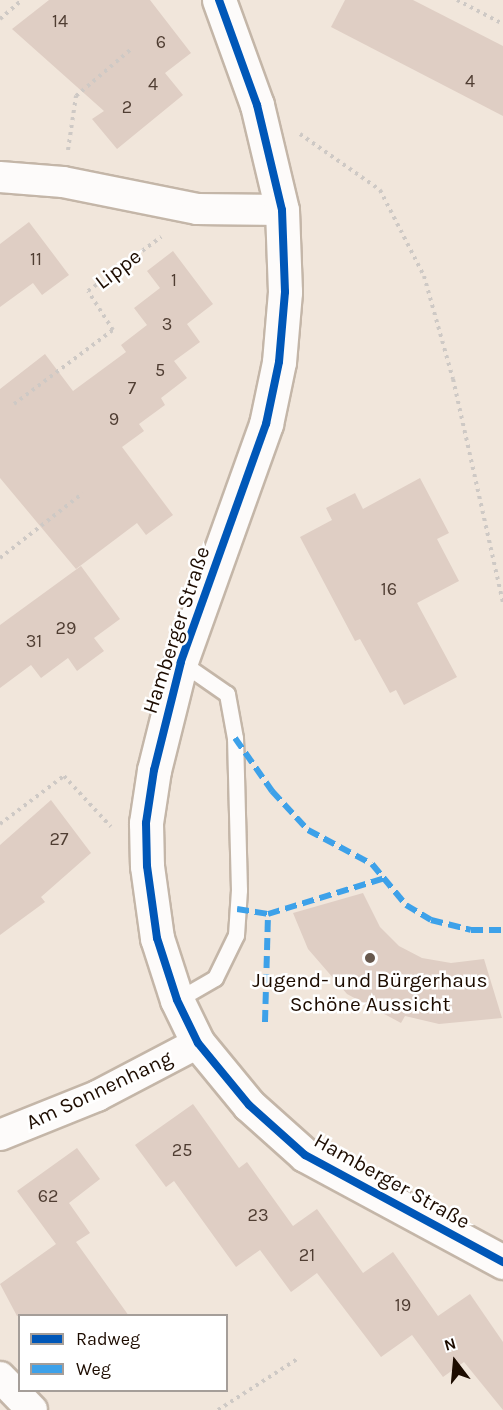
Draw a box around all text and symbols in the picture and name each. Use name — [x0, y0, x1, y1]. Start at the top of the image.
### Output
house number: 14 — [52, 10, 68, 32]
house number: 6 — [156, 31, 166, 53]
house number: 4 — [465, 70, 475, 92]
house number: 4 — [148, 73, 158, 95]
house number: 2 — [122, 96, 132, 118]
street label: Lippe — [90, 243, 146, 295]
house number: 11 — [30, 248, 42, 270]
house number: 1 — [171, 269, 177, 291]
house number: 3 — [162, 313, 172, 335]
house number: 5 — [155, 359, 165, 381]
house number: 7 — [128, 377, 136, 399]
house number: 9 — [109, 408, 119, 430]
street label: Hamberger Straße — [137, 543, 215, 717]
house number: 16 — [381, 578, 397, 600]
house number: 29 — [56, 617, 76, 639]
house number: 31 — [26, 630, 42, 652]
house number: 27 — [50, 828, 68, 850]
marker: Jugend- und Bürgerhaus Schöne Aussicht — [363, 951, 377, 965]
place label: Jugend- und Bürgerhaus Schöne Aussicht — [252, 967, 488, 1017]
street label: Am Sonnenhang — [22, 1045, 176, 1135]
street label: Hamberger Straße — [310, 1128, 474, 1234]
house number: 25 — [172, 1139, 192, 1161]
house number: 62 — [38, 1185, 58, 1207]
house number: 23 — [247, 1204, 269, 1226]
house number: 21 — [299, 1244, 315, 1266]
house number: 19 — [395, 1294, 411, 1316]
legend — [18, 1314, 228, 1392]
text: Radweg — [76, 1328, 140, 1350]
north arrow — [425, 1332, 485, 1392]
text: N — [442, 1334, 458, 1355]
text: Weg — [76, 1358, 111, 1380]

